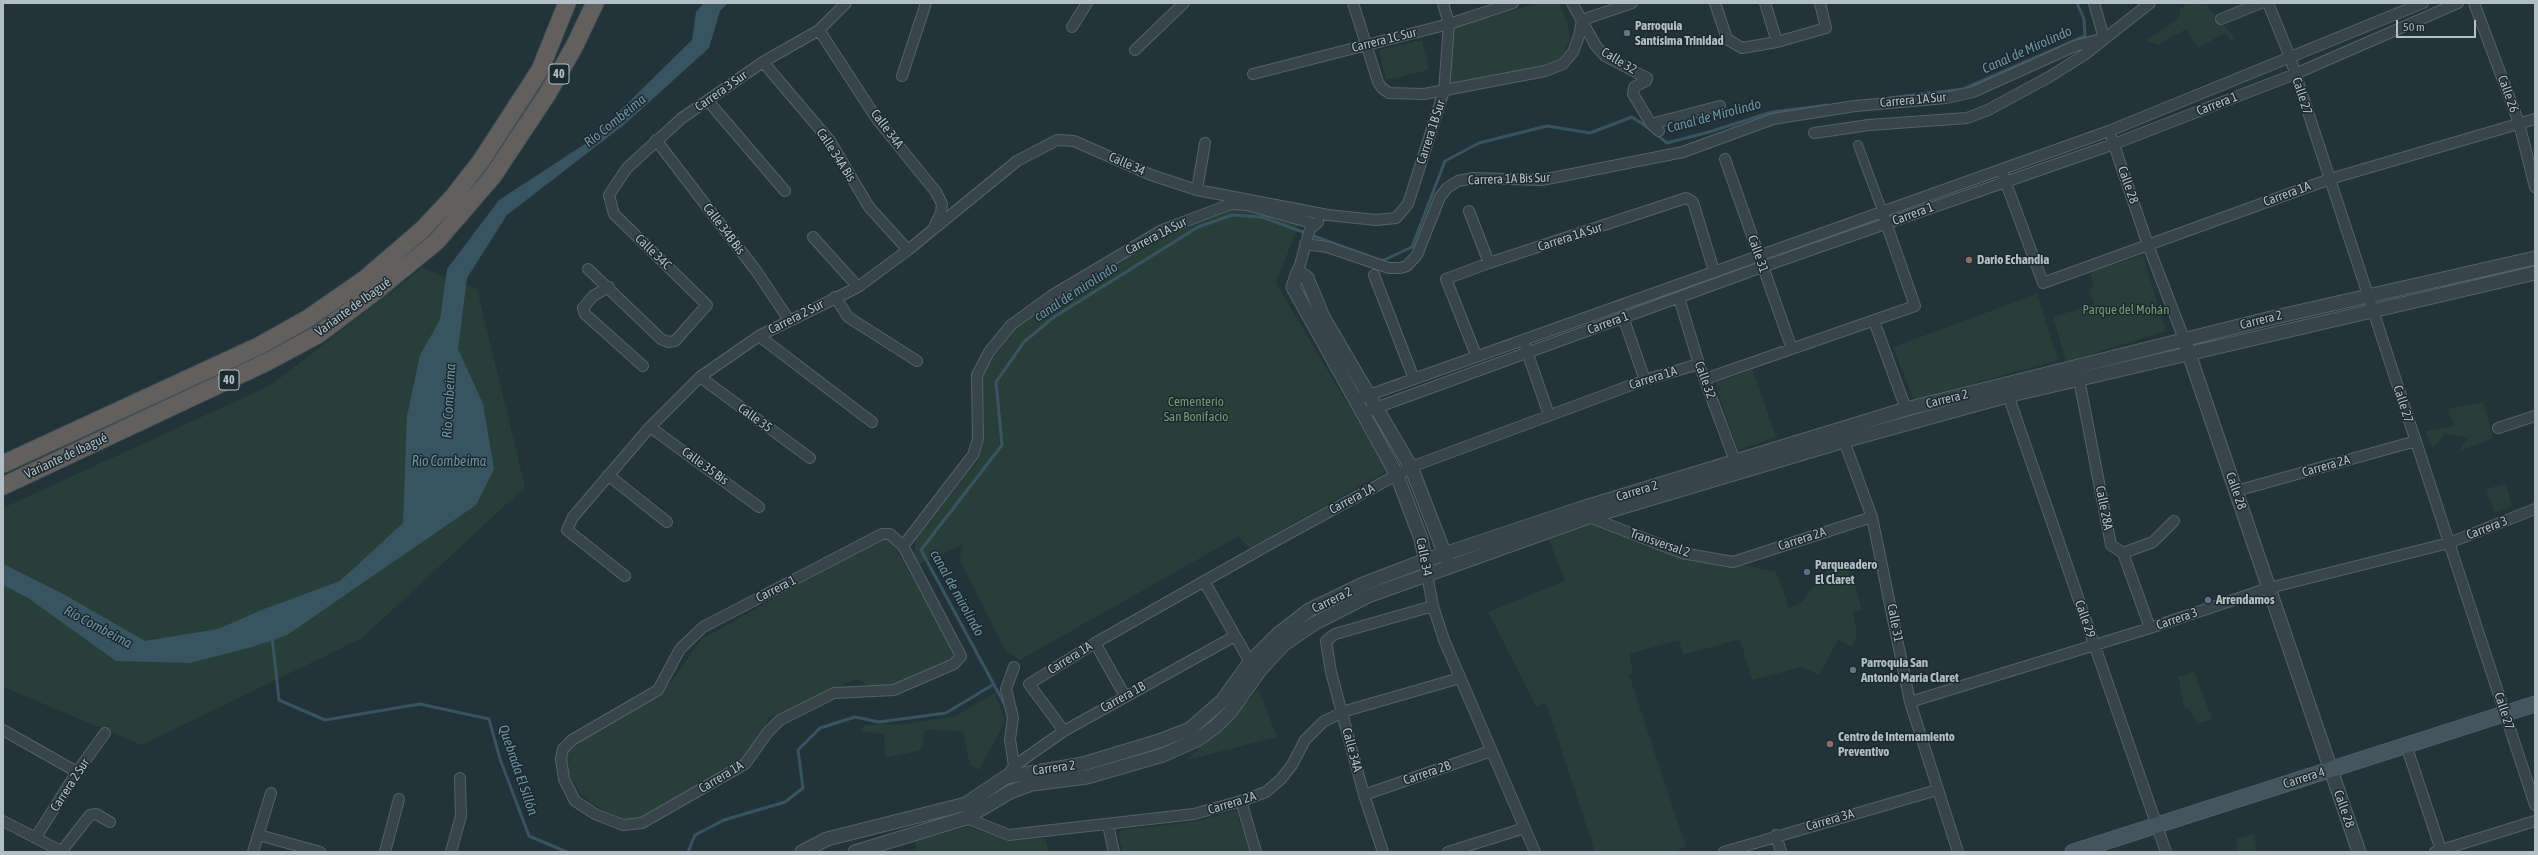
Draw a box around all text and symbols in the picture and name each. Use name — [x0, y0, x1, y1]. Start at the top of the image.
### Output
scale bar — [2398, 12, 2478, 38]
place label: Parroquia Santísima Trinidad — [1635, 18, 1724, 49]
text: 50 m — [2403, 20, 2425, 34]
water label: Canal de Mirolindo — [1980, 23, 2074, 77]
street label: Carrera 1C Sur — [1350, 24, 1418, 56]
marker: Parroquia Santísima Trinidad — [1622, 28, 1632, 38]
street label: Calle 32 — [1598, 44, 1640, 78]
road number: 40 — [549, 64, 569, 84]
street label: Carrera 3 Sur — [692, 67, 750, 115]
street label: Calle 26 — [2494, 73, 2522, 115]
street label: Calle 27 — [2289, 75, 2315, 117]
street label: Carrera 1A Sur — [1879, 89, 1947, 111]
street label: Carrera 1 — [2194, 89, 2240, 119]
water label: Río Combeima — [581, 91, 649, 151]
water label: Canal de Mirolindo — [1665, 95, 1763, 137]
street label: Carrera 1B Sur — [1413, 98, 1449, 166]
street label: Calle 34A — [867, 106, 907, 152]
street label: Calle 34A Bis — [813, 125, 859, 185]
street label: Calle 34 — [1106, 149, 1148, 179]
street label: Calle 28 — [2114, 164, 2142, 206]
street label: Carrera 1A Bis Sur — [1468, 170, 1550, 188]
street label: Carrera 1A — [2261, 178, 2313, 210]
street label: Carrera 1 — [1890, 199, 1936, 229]
street label: Calle 34B Bis — [700, 200, 748, 258]
street label: Carrera 1A Sur — [1123, 214, 1189, 258]
street label: Carrera 1A Sur — [1536, 219, 1604, 255]
street label: Calle 34C — [632, 231, 674, 273]
street label: Calle 31 — [1744, 233, 1772, 275]
place label: Dario Echandia — [1977, 252, 2049, 268]
marker: Dario Echandia — [1964, 255, 1974, 265]
water label: canal de mirolindo — [1031, 259, 1121, 325]
street label: Variante de Ibagué — [312, 274, 394, 340]
street label: Carrera 2 Sur — [766, 296, 826, 338]
park label: Parque del Mohán — [2083, 302, 2169, 318]
street label: Carrera 2 — [2238, 307, 2284, 333]
street label: Carrera 1 — [1585, 308, 1631, 338]
street label: Calle 32 — [1691, 359, 1719, 401]
water label: Río Combeima — [439, 363, 459, 439]
street label: Carrera 1A — [1627, 363, 1679, 393]
road number: 40 — [219, 370, 239, 390]
street label: Calle 27 — [2390, 383, 2416, 425]
street label: Carrera 2 — [1924, 386, 1970, 412]
park label: Cementerio San Bonifacio — [1164, 394, 1228, 425]
street label: Calle 35 — [735, 400, 775, 436]
street label: Variante de Ibagué — [22, 430, 110, 482]
street label: Calle 35 Bis — [679, 444, 731, 488]
street label: Carrera 2A — [2300, 452, 2352, 480]
water label: Rio Combeima — [412, 454, 486, 470]
street label: Calle 28 — [2222, 470, 2250, 512]
street label: Carrera 2 — [1614, 477, 1660, 505]
street label: Carrera 1A — [1327, 481, 1377, 517]
street label: Calle 28A — [2092, 484, 2116, 532]
street label: Carrera 3 — [2464, 513, 2510, 543]
street label: Carrera 2A — [1776, 524, 1828, 554]
street label: Transversal 2 — [1628, 525, 1692, 561]
street label: Calle 34 — [1413, 537, 1435, 577]
water label: canal de mirolindo — [926, 547, 988, 639]
place label: Parqueadero El Claret — [1815, 557, 1877, 588]
marker: Parqueadero El Claret — [1802, 567, 1812, 577]
street label: Carrera 1 — [753, 572, 799, 606]
street label: Carrera 2 — [1309, 584, 1355, 616]
place label: Arrendamos — [2216, 592, 2275, 608]
marker: Arrendamos — [2203, 595, 2213, 605]
street label: Calle 29 — [2071, 598, 2099, 640]
water label: Río Combeima — [61, 602, 135, 652]
street label: Calle 31 — [1884, 603, 1906, 643]
street label: Carrera 3 — [2154, 605, 2200, 633]
street label: Carrera 1A — [1045, 638, 1095, 678]
place label: Parroquia San Antonio María Claret — [1861, 655, 1959, 686]
marker: Parroquia San Antonio María Claret — [1848, 665, 1858, 675]
street label: Carrera 1B — [1098, 678, 1148, 716]
street label: Calle 27 — [2491, 690, 2517, 732]
water label: Quebrada El Sillón — [495, 723, 541, 817]
street label: Calle 34A — [1339, 726, 1365, 774]
place label: Centro de Internamiento Preventivo — [1838, 729, 1955, 760]
marker: Centro de Internamiento Preventivo — [1825, 739, 1835, 749]
street label: Carrera 2 Sur — [47, 755, 93, 815]
street label: Carrera 2 — [1032, 757, 1076, 779]
street label: Carrera 1A — [696, 758, 746, 796]
street label: Carrera 2B — [1401, 758, 1453, 788]
street label: Carrera 4 — [2281, 764, 2327, 792]
street label: Carrera 2A — [1206, 788, 1258, 818]
street label: Calle 28 — [2330, 788, 2358, 830]
street label: Carrera 3A — [1804, 806, 1856, 834]

